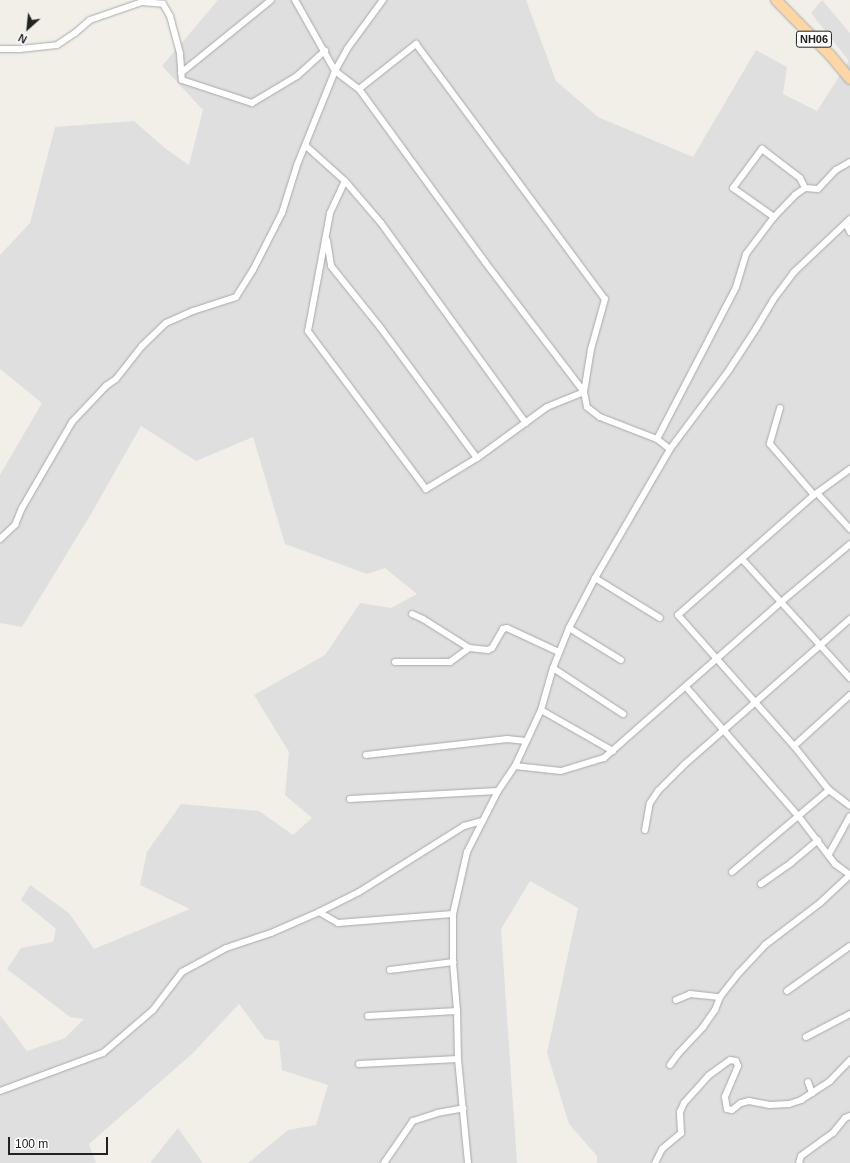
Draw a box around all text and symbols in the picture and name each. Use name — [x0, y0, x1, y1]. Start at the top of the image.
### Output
north arrow — [8, 8, 48, 48]
road number: NH06 — [795, 30, 833, 48]
text: N — [16, 32, 29, 46]
scale bar — [10, 1129, 110, 1155]
text: 100 m — [15, 1137, 48, 1151]

